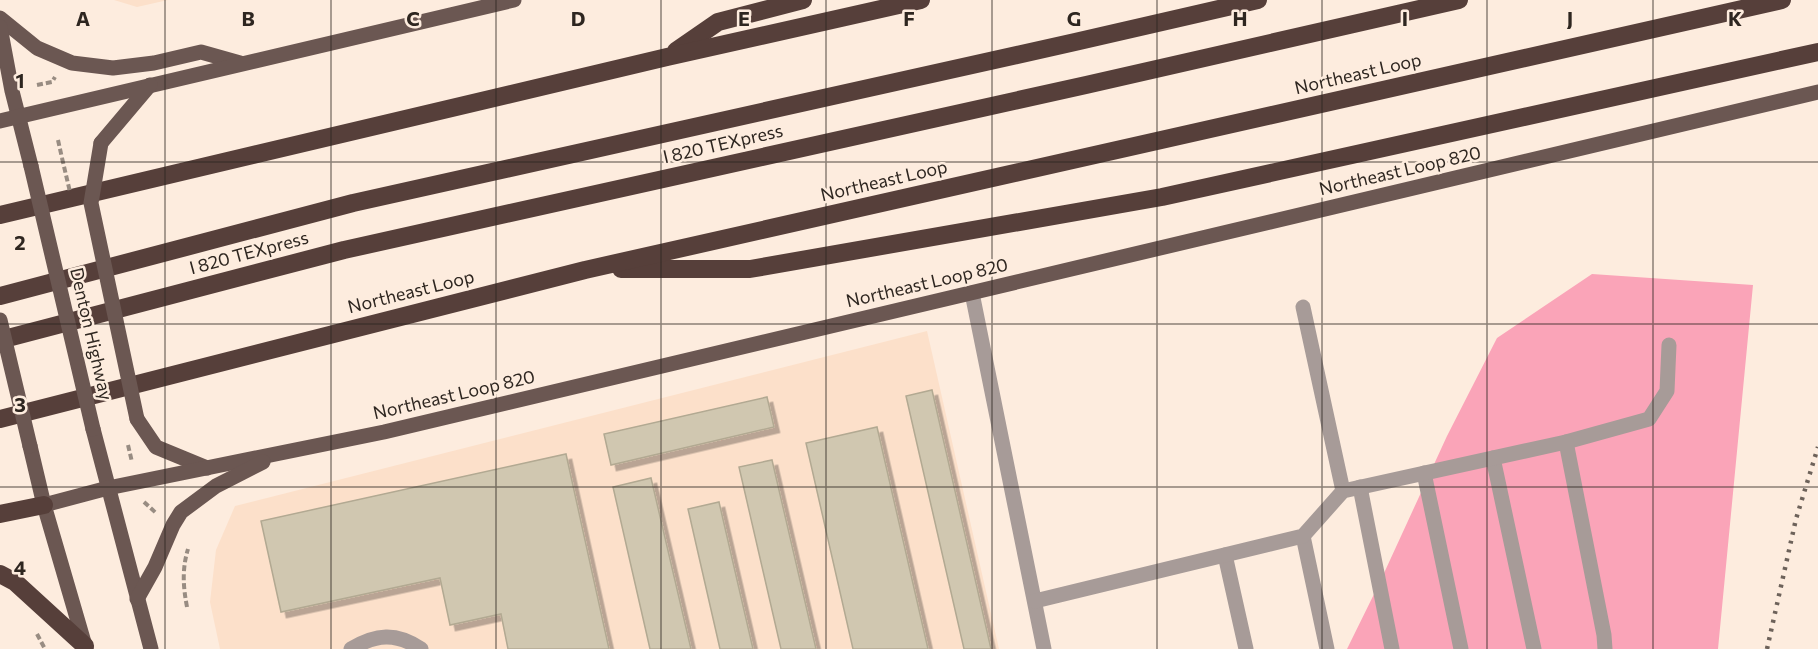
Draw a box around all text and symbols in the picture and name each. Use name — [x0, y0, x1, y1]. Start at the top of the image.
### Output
text: A — [76, 6, 90, 30]
text: B — [241, 6, 255, 30]
text: C — [406, 6, 420, 30]
text: D — [571, 6, 585, 30]
text: E — [738, 6, 750, 30]
text: F — [903, 6, 915, 30]
text: G — [1067, 6, 1081, 30]
text: H — [1233, 6, 1248, 30]
text: I — [1402, 6, 1408, 30]
text: J — [1567, 6, 1573, 30]
text: K — [1728, 6, 1742, 30]
street label: Northeast Loop — [1292, 48, 1423, 98]
text: 1 — [15, 68, 25, 92]
street label: I 820 TEXpress — [661, 119, 785, 167]
street label: Northeast Loop 820 — [1317, 141, 1483, 199]
street label: Northeast Loop — [818, 155, 949, 205]
street label: I 820 TEXpress — [187, 226, 311, 278]
text: 2 — [14, 230, 26, 254]
street label: Northeast Loop 820 — [844, 253, 1010, 311]
street label: Denton Highway — [66, 265, 118, 402]
street label: Northeast Loop — [345, 265, 476, 317]
street label: Northeast Loop 820 — [371, 365, 537, 423]
text: 3 — [14, 392, 26, 416]
text: 4 — [14, 555, 26, 579]

